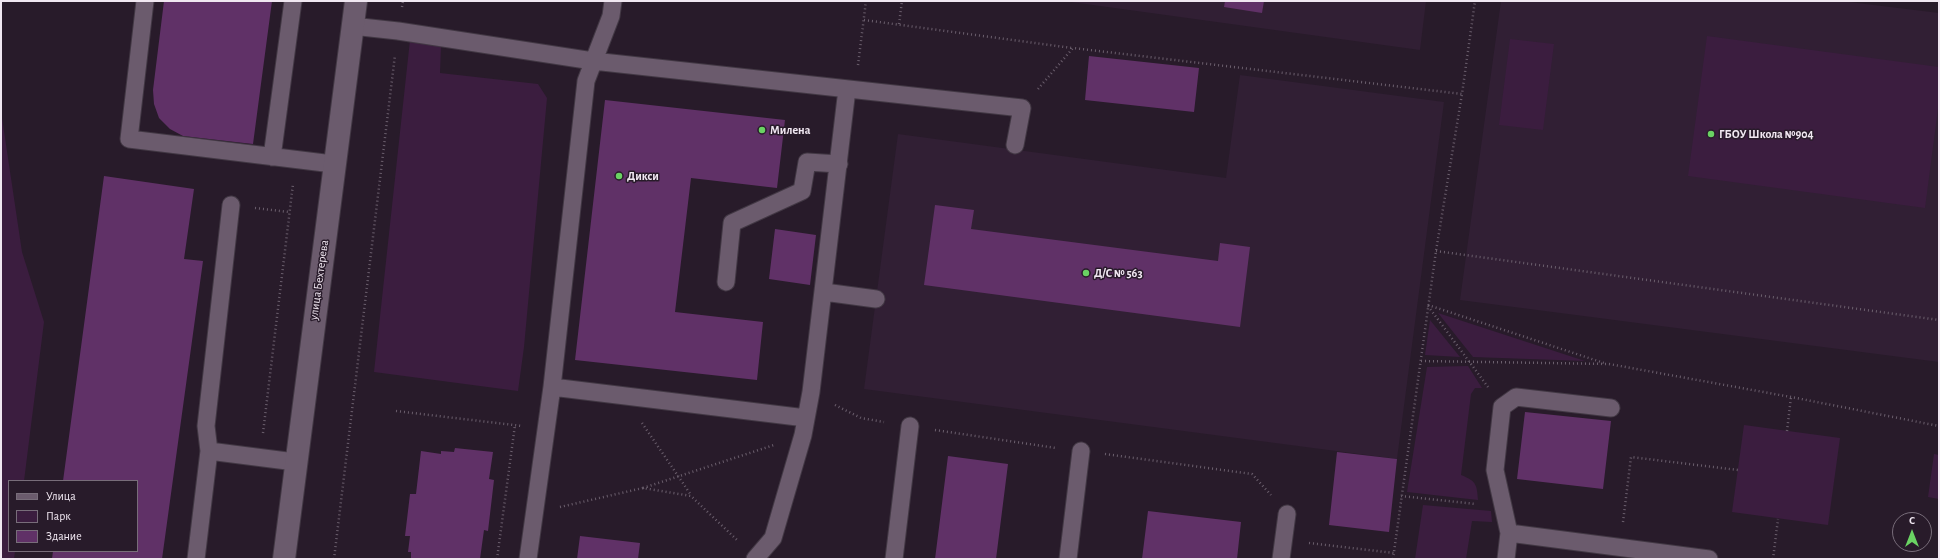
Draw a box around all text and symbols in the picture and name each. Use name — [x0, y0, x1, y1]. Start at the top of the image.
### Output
place label: Милена — [770, 123, 810, 137]
marker: Милена — [757, 125, 767, 135]
place label: ГБОУ Школа №904 — [1719, 127, 1814, 141]
marker: ГБОУ Школа №904 — [1706, 129, 1716, 139]
place label: Дикси — [627, 169, 659, 183]
marker: Дикси — [614, 171, 624, 181]
street label: улица Бехтерева — [306, 239, 332, 321]
place label: Д/C № 563 — [1094, 266, 1143, 280]
marker: Д/C № 563 — [1081, 268, 1091, 278]
legend — [8, 480, 138, 552]
text: Улица — [46, 490, 76, 502]
text: Парк — [46, 510, 71, 522]
north arrow — [1892, 512, 1932, 552]
text: С — [1909, 515, 1915, 526]
text: Здание — [46, 530, 82, 542]

